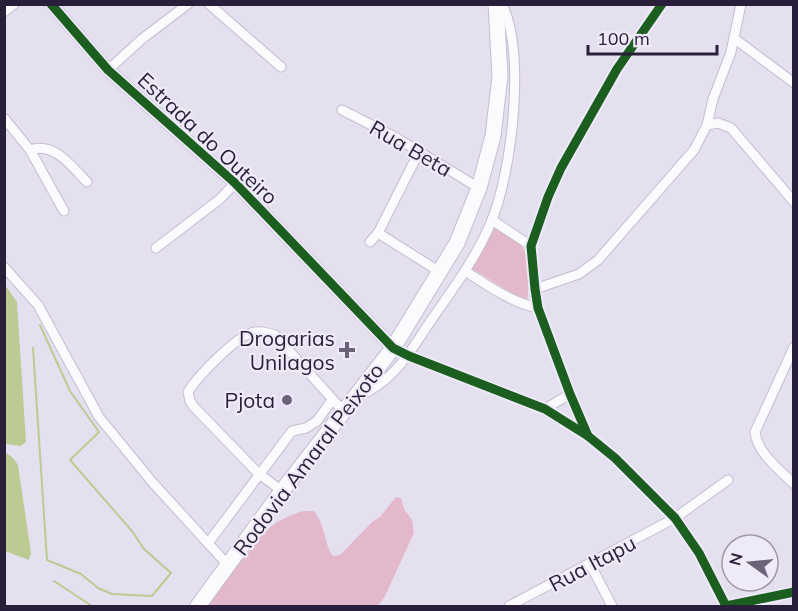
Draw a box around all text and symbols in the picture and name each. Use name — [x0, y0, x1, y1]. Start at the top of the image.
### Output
scale bar — [588, 18, 717, 56]
text: 100 m — [597, 27, 650, 50]
street label: Estrada do Outeiro — [133, 66, 283, 210]
street label: Rua Beta — [365, 114, 457, 182]
place label: Drogarias Unilagos — [239, 325, 335, 375]
marker: Drogarias Unilagos — [340, 343, 354, 357]
street label: Rodovia Amaral Peixoto — [227, 358, 389, 560]
place label: Pjota — [224, 387, 275, 413]
marker: Pjota — [280, 393, 294, 407]
street label: Rua Itapu — [544, 529, 640, 597]
north arrow — [720, 533, 780, 593]
text: N — [724, 551, 747, 568]

